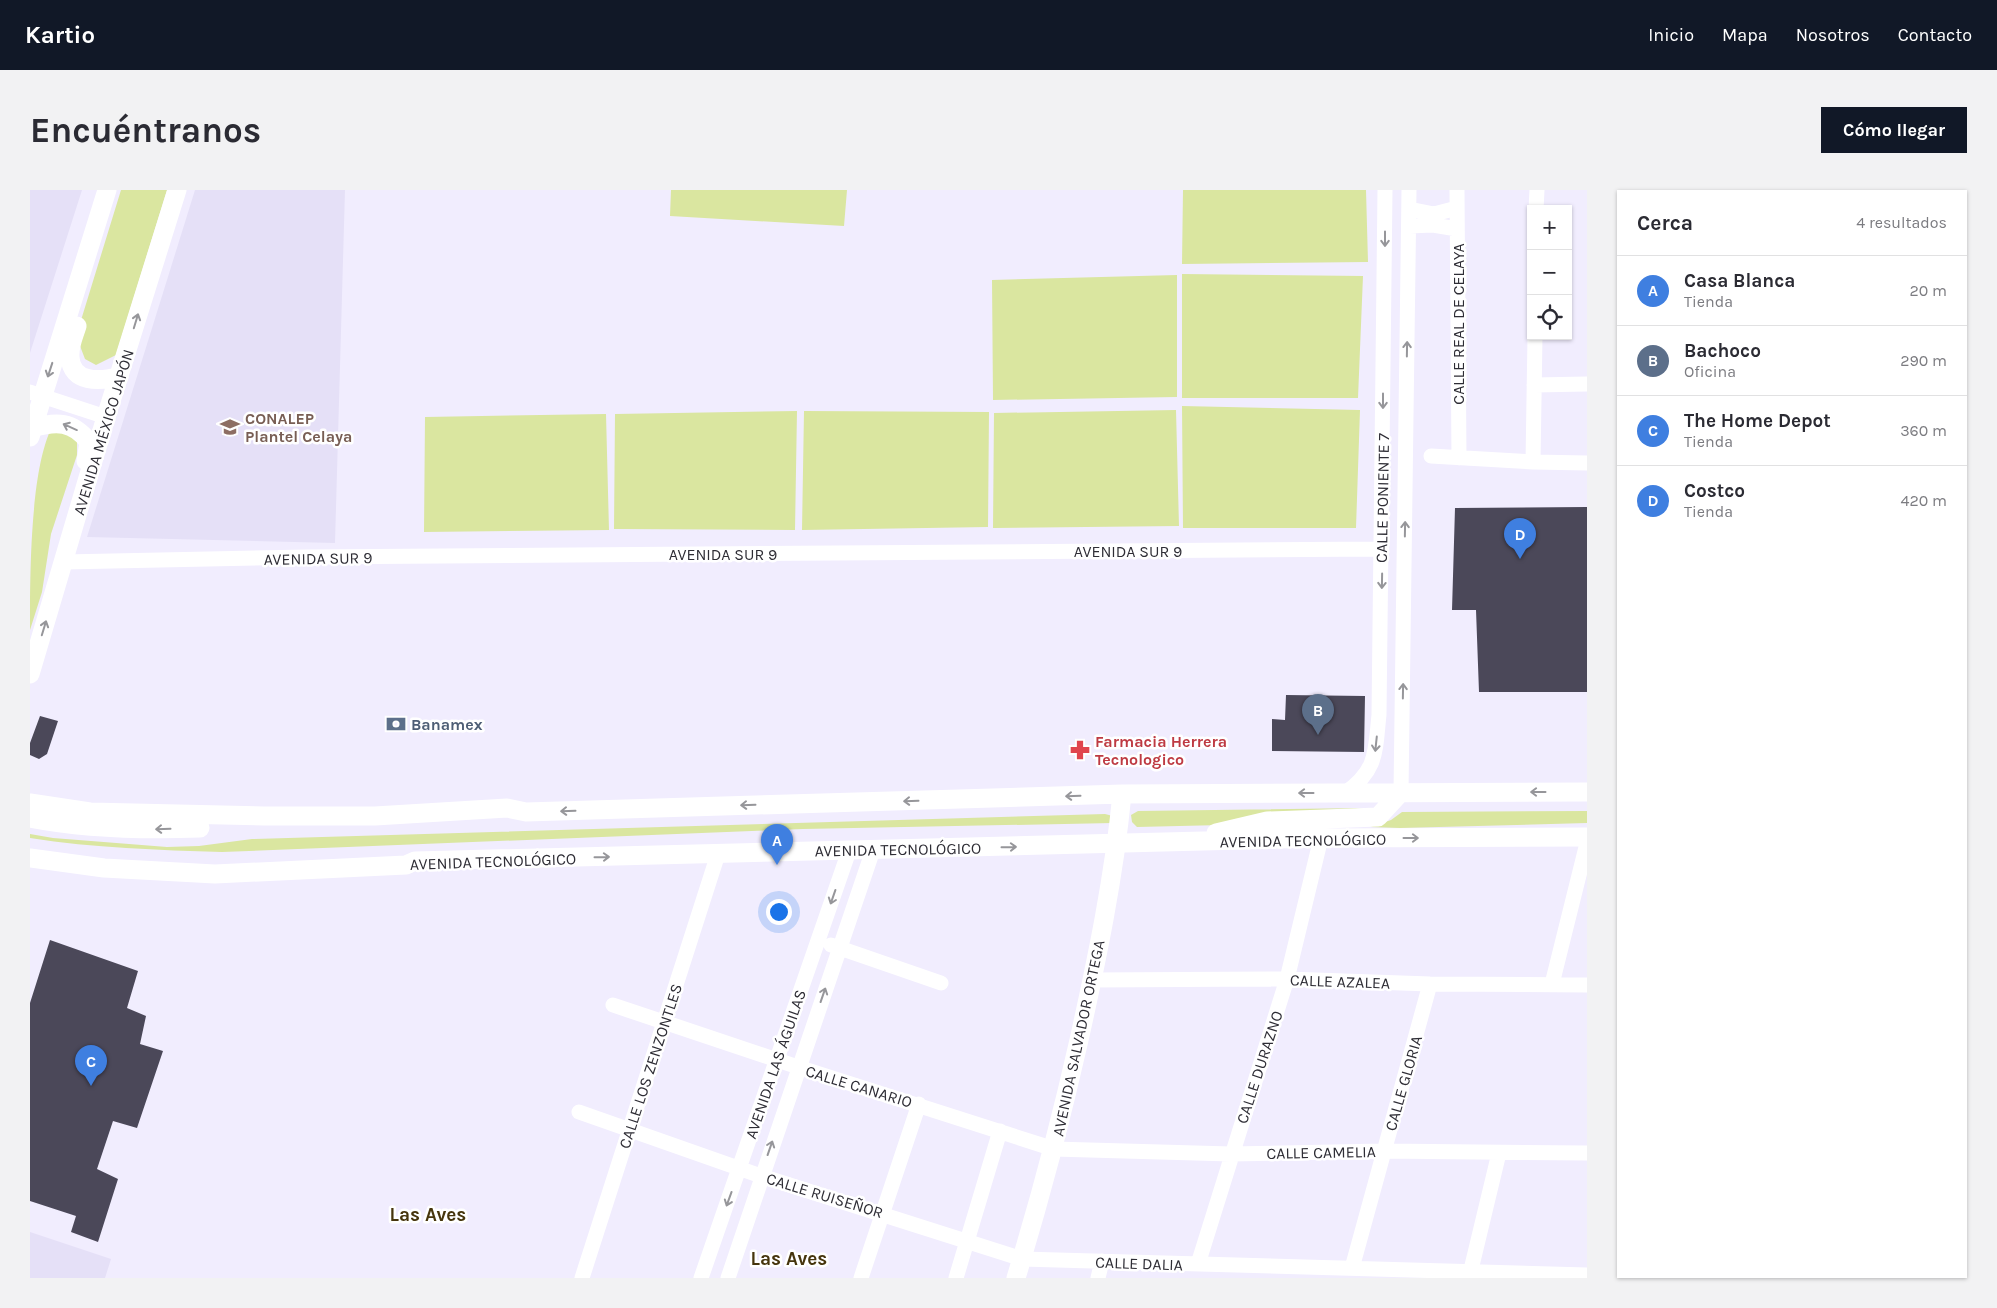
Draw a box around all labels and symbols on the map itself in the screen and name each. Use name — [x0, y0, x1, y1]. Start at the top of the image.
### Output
one-way arrow — [1380, 230, 1390, 246]
street label: CALLE REAL DE CELAYA — [1449, 243, 1468, 405]
one-way arrow — [132, 314, 141, 329]
one-way arrow — [1402, 341, 1412, 357]
street label: AVENIDA MÉXICO JAPÓN — [69, 347, 138, 518]
one-way arrow — [45, 362, 54, 377]
one-way arrow — [1378, 392, 1388, 409]
place label: CONALEP Plantel Celaya — [245, 409, 352, 446]
school or university icon: CONALEP Plantel Celaya — [219, 416, 241, 438]
one-way arrow — [63, 421, 78, 431]
street label: CALLE PONIENTE 7 — [1372, 433, 1393, 563]
pin: D — [1504, 518, 1536, 559]
one-way arrow — [1400, 521, 1410, 537]
street label: AVENIDA SUR 9 — [1074, 542, 1182, 561]
street label: AVENIDA SUR 9 — [669, 545, 777, 564]
street label: AVENIDA SUR 9 — [263, 548, 373, 569]
one-way arrow — [1377, 573, 1386, 589]
one-way arrow — [40, 620, 50, 636]
one-way arrow — [1398, 683, 1407, 699]
pin: B — [1302, 694, 1334, 735]
bank icon: Banamex — [385, 713, 407, 735]
place label: Banamex — [411, 715, 483, 734]
place label: Farmacia Herrera Tecnologico — [1095, 732, 1227, 769]
one-way arrow — [1371, 735, 1381, 751]
pharmacy icon: Farmacia Herrera Tecnologico — [1069, 739, 1091, 761]
one-way arrow — [1531, 787, 1547, 797]
one-way arrow — [1298, 788, 1314, 798]
one-way arrow — [1065, 791, 1081, 800]
one-way arrow — [903, 796, 919, 805]
one-way arrow — [740, 801, 756, 810]
one-way arrow — [561, 806, 577, 816]
one-way arrow — [155, 824, 171, 834]
pin: A — [761, 824, 793, 865]
street label: AVENIDA TECNOLÓGICO — [1220, 830, 1386, 851]
one-way arrow — [1402, 833, 1418, 843]
street label: AVENIDA TECNOLÓGICO — [815, 839, 981, 860]
one-way arrow — [1001, 842, 1017, 851]
street label: AVENIDA TECNOLÓGICO — [409, 849, 577, 874]
one-way arrow — [594, 852, 610, 861]
one-way arrow — [828, 888, 837, 904]
your location — [766, 899, 792, 925]
street label: AVENIDA SALVADOR ORTEGA — [1048, 938, 1109, 1138]
street label: CALLE AZALEA — [1290, 970, 1390, 993]
street label: CALLE LOS ZENZONTLES — [615, 981, 686, 1151]
street label: AVENIDA LAS ÁGUILAS — [741, 987, 810, 1141]
one-way arrow — [818, 987, 828, 1003]
street label: CALLE DURAZNO — [1232, 1008, 1287, 1126]
street label: CALLE GLORIA — [1381, 1033, 1426, 1133]
pin: C — [75, 1045, 107, 1086]
street label: CALLE CANARIO — [803, 1061, 914, 1112]
one-way arrow — [766, 1141, 776, 1157]
street label: CALLE CAMELIA — [1266, 1142, 1376, 1163]
street label: CALLE RUISEÑOR — [764, 1169, 886, 1222]
one-way arrow — [724, 1191, 733, 1207]
district label: Las Aves — [390, 1204, 466, 1226]
district label: Las Aves — [751, 1248, 827, 1270]
street label: CALLE DALIA — [1095, 1252, 1183, 1275]

